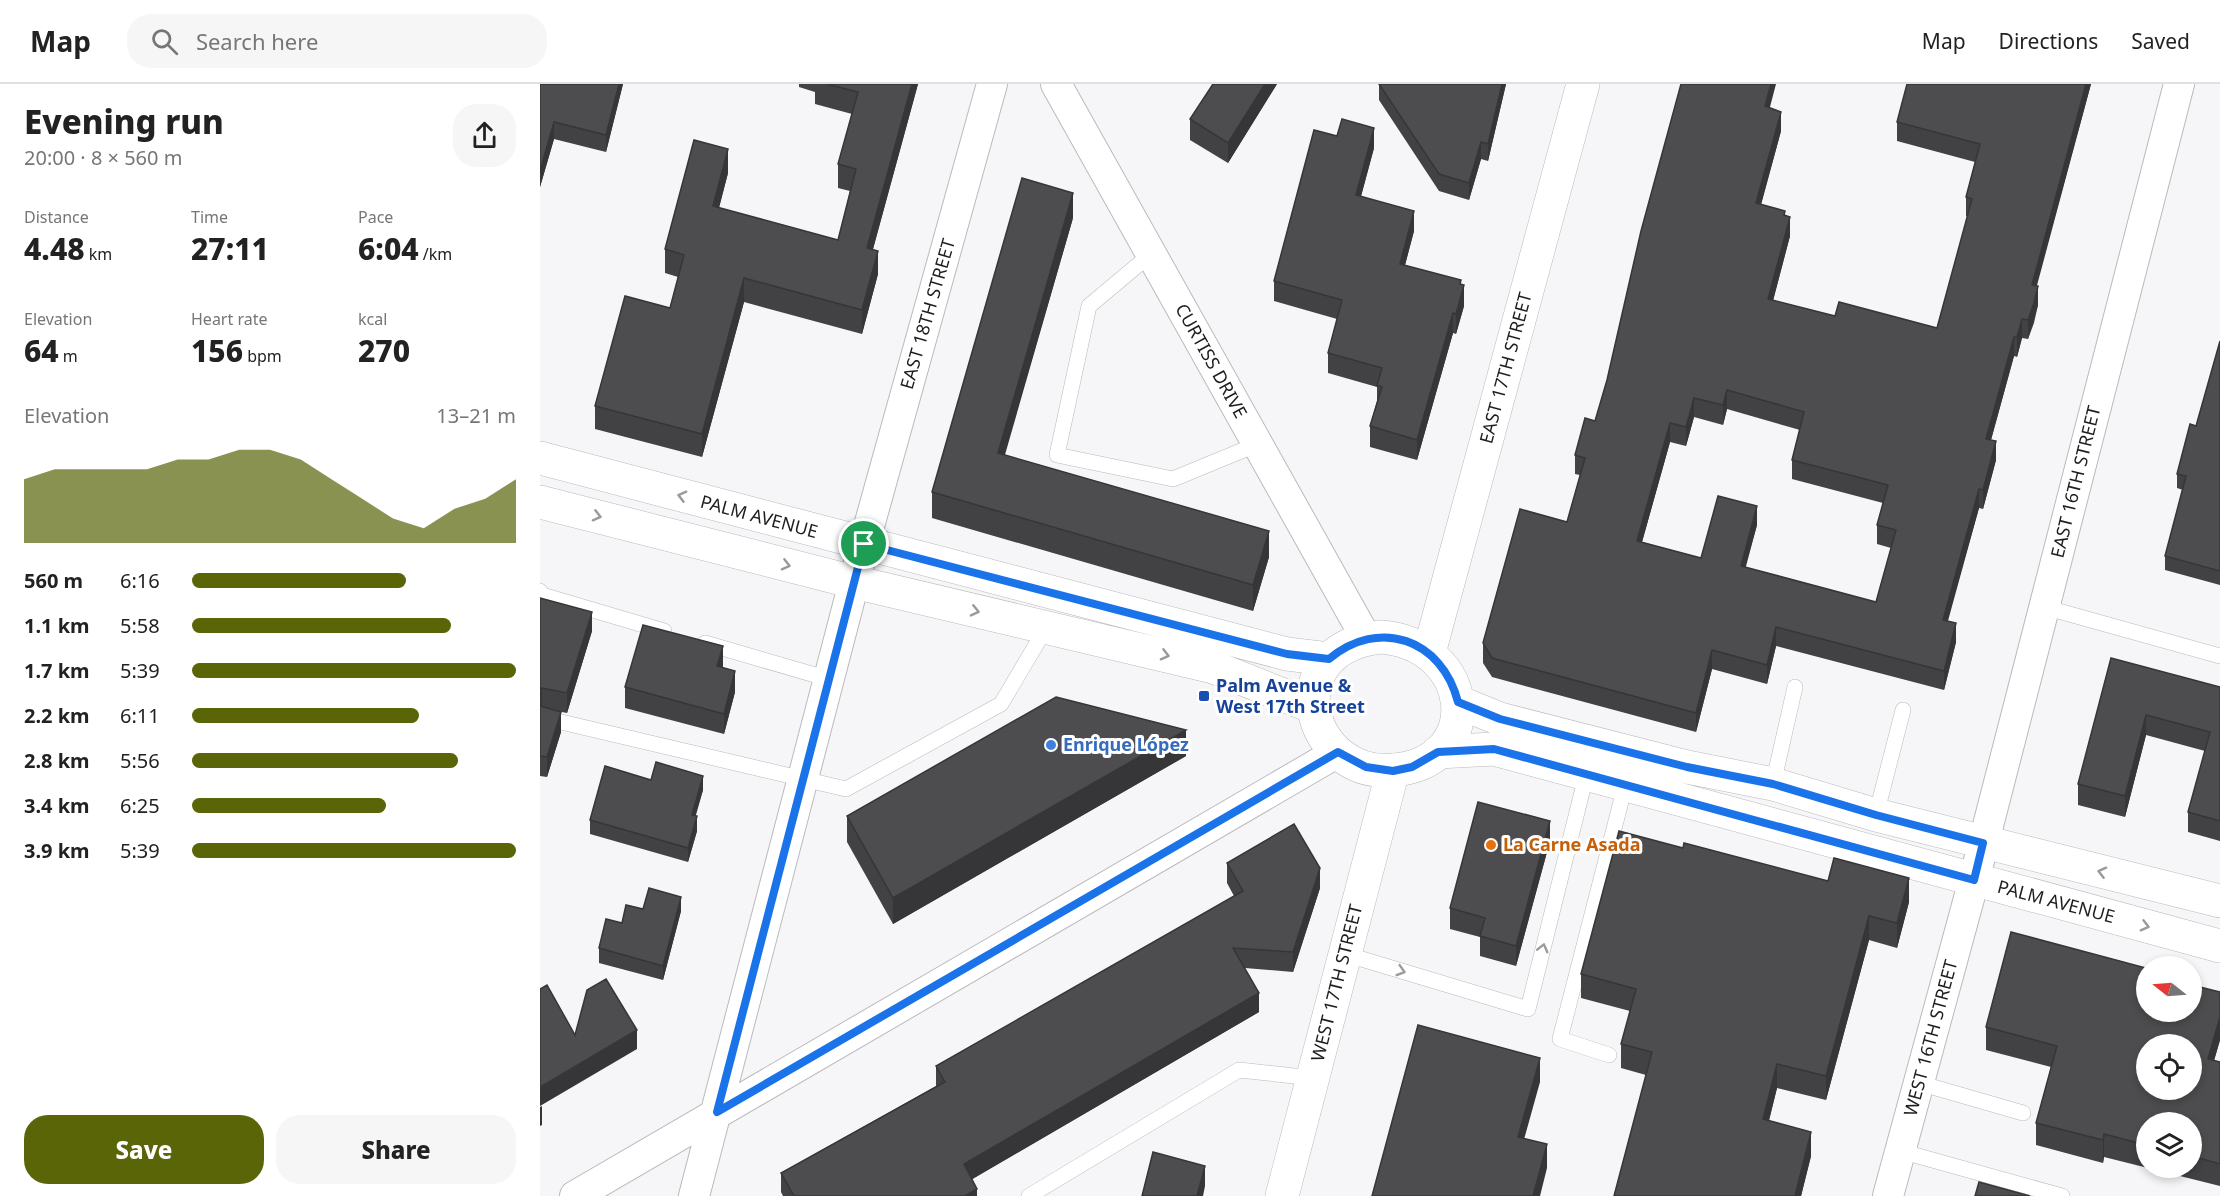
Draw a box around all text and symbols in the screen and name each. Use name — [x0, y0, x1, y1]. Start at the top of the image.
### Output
search box — [127, 14, 547, 68]
text: Map — [30, 22, 91, 60]
icon: search — [148, 25, 181, 58]
text: Search here — [196, 26, 318, 56]
text: Map — [1922, 27, 1966, 55]
text: Directions — [1999, 27, 2098, 55]
text: Saved — [2131, 27, 2190, 55]
text: Evening run — [24, 99, 224, 144]
button: share — [453, 104, 516, 167]
text: 20:00 · 8 × 560 m — [24, 144, 182, 171]
text: Distance — [24, 206, 89, 228]
text: Time — [191, 206, 228, 228]
text: Pace — [358, 206, 393, 228]
text: 4.48 — [24, 228, 85, 269]
text: 27:11 — [191, 228, 269, 269]
text: 6:04 — [358, 228, 419, 269]
street label: EAST 18TH STREET — [894, 236, 960, 392]
text: km — [85, 243, 112, 265]
text: /km — [419, 243, 452, 265]
street label: EAST 17TH STREET — [1473, 289, 1537, 446]
street label: CURTISS DRIVE — [1170, 299, 1253, 422]
text: Elevation — [24, 308, 92, 330]
text: Heart rate — [191, 308, 267, 330]
text: kcal — [358, 308, 387, 330]
text: 64 — [24, 330, 59, 371]
text: 156 — [191, 330, 243, 371]
text: 270 — [358, 330, 410, 371]
text: m — [59, 345, 78, 367]
text: bpm — [243, 345, 282, 367]
text: Elevation — [24, 402, 109, 429]
text: 13–21 m — [436, 402, 516, 429]
street label: EAST 16TH STREET — [2045, 403, 2106, 560]
street label: PALM AVENUE — [698, 489, 821, 543]
one-way arrow — [677, 491, 688, 503]
one-way arrow — [591, 509, 601, 522]
pin — [838, 518, 889, 569]
icon: arrive — [847, 527, 880, 560]
one-way arrow — [780, 557, 790, 570]
text: 560 m — [24, 567, 83, 594]
text: 6:16 — [120, 567, 160, 594]
one-way arrow — [970, 603, 980, 616]
text: 1.1 km — [24, 612, 90, 639]
text: 5:58 — [120, 612, 160, 639]
one-way arrow — [1159, 648, 1170, 660]
text: 1.7 km — [24, 657, 90, 684]
text: 5:39 — [120, 657, 160, 684]
place label: Palm Avenue & West 17th Street — [1216, 673, 1365, 718]
marker: Palm Avenue & West 17th Street — [1197, 689, 1211, 703]
text: 2.2 km — [24, 702, 90, 729]
text: 6:11 — [120, 702, 160, 729]
place label: Enrique López — [1063, 732, 1189, 756]
marker: Enrique López — [1044, 738, 1058, 752]
text: 2.8 km — [24, 747, 90, 774]
text: 5:56 — [120, 747, 160, 774]
text: 3.4 km — [24, 792, 90, 819]
text: 6:25 — [120, 792, 160, 819]
place label: La Carne Asada — [1503, 832, 1640, 856]
text: 3.9 km — [24, 837, 90, 864]
text: 5:39 — [120, 837, 160, 864]
marker: La Carne Asada — [1484, 838, 1498, 852]
one-way arrow — [2097, 866, 2107, 879]
street label: PALM AVENUE — [1995, 874, 2118, 928]
street label: WEST 17TH STREET — [1305, 902, 1367, 1064]
one-way arrow — [2139, 919, 2150, 931]
one-way arrow — [1535, 944, 1548, 954]
north arrow — [2136, 956, 2202, 1022]
map controls — [2136, 956, 2202, 1178]
street label: WEST 16TH STREET — [1898, 957, 1962, 1119]
one-way arrow — [1395, 964, 1406, 976]
button: locate — [2136, 1034, 2202, 1100]
button: layers — [2136, 1112, 2202, 1178]
button: Save — [24, 1115, 264, 1184]
button: Share — [276, 1115, 516, 1184]

